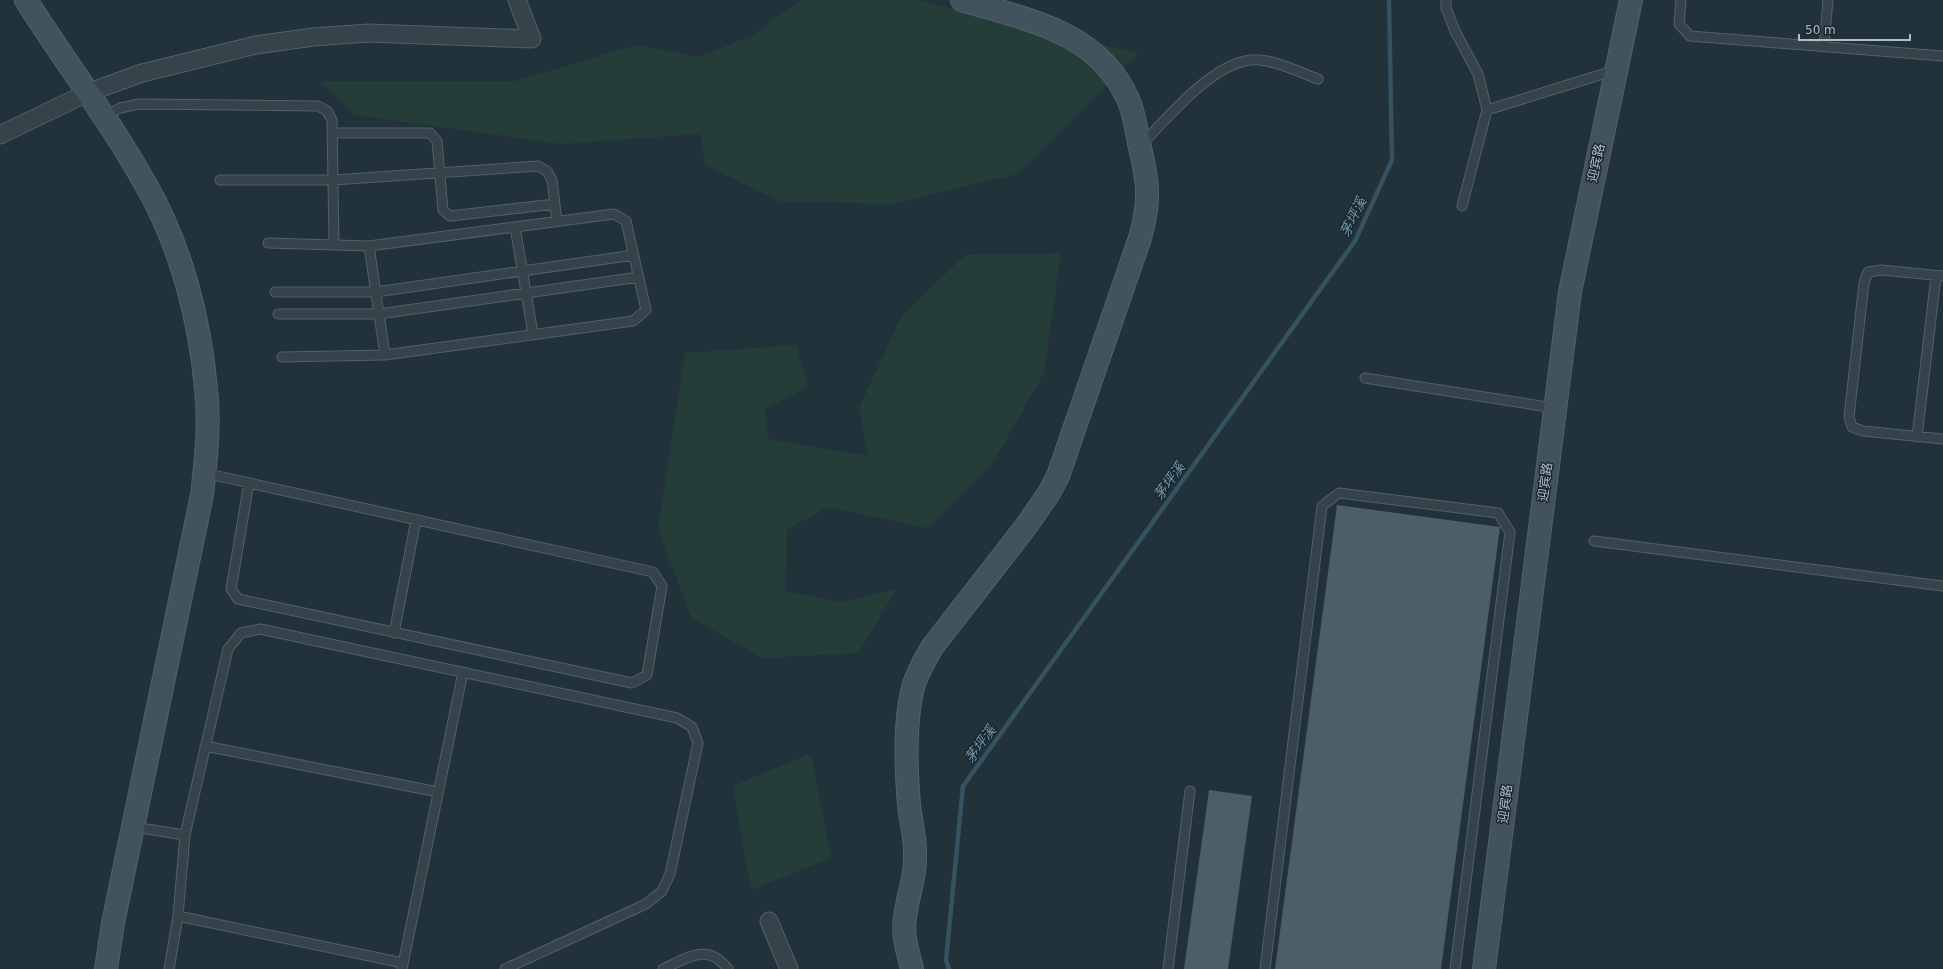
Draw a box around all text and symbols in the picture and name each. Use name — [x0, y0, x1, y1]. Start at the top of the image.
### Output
scale bar — [1799, 16, 1910, 42]
text: 50 m — [1805, 23, 1836, 37]
street label: 迎宾路 — [1585, 142, 1607, 184]
water label: 茅坪溪 — [1337, 193, 1370, 239]
water label: 茅坪溪 — [1150, 458, 1189, 503]
street label: 迎宾路 — [1535, 462, 1555, 502]
water label: 茅坪溪 — [961, 721, 1000, 766]
street label: 迎宾路 — [1495, 784, 1515, 824]

